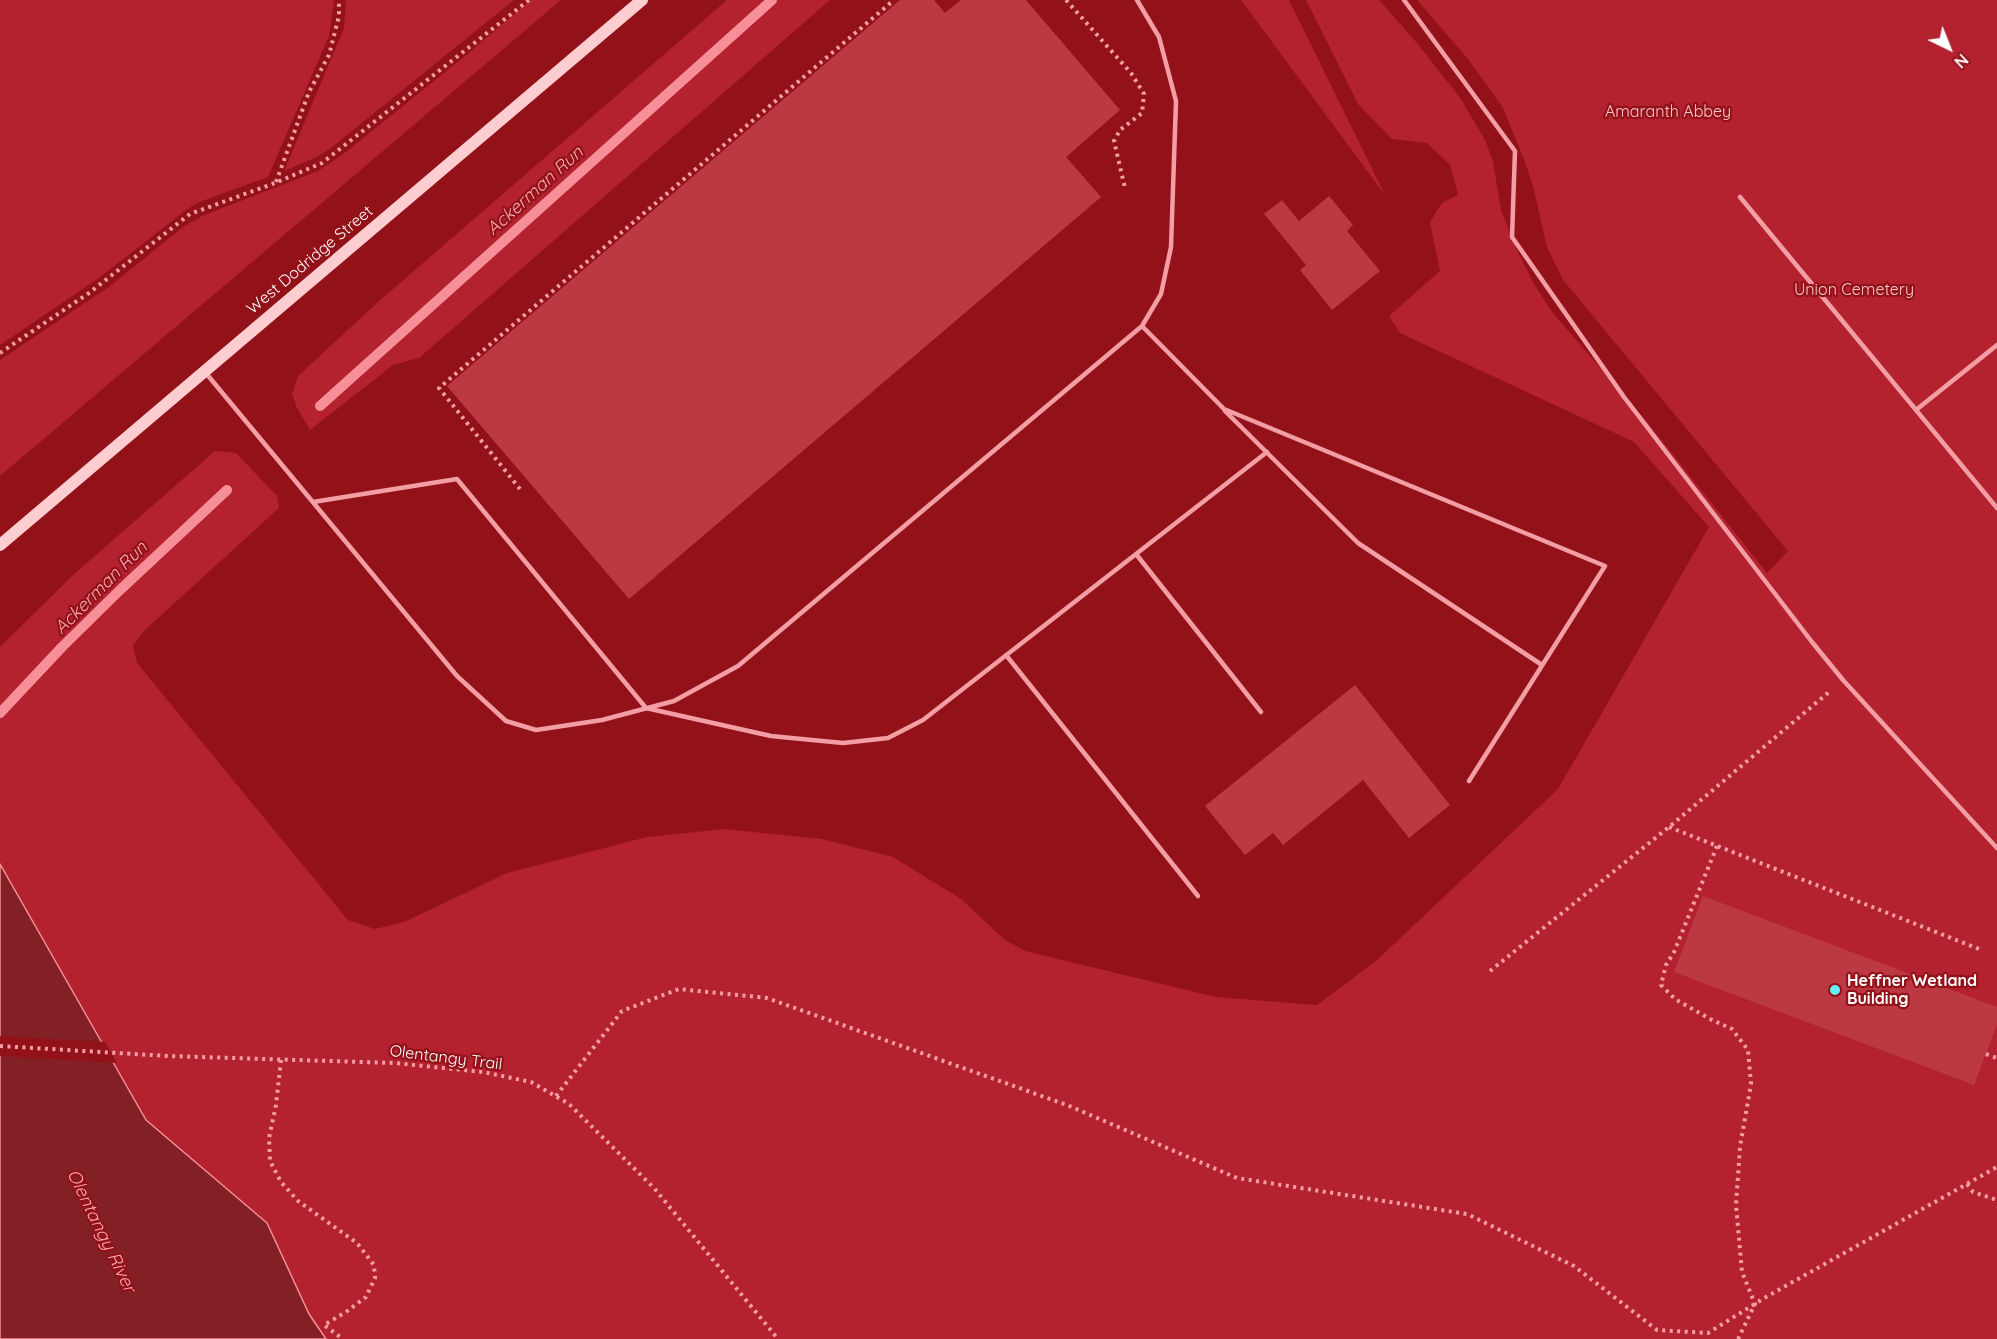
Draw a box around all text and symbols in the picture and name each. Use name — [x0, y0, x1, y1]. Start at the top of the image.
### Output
north arrow — [1919, 18, 1979, 78]
text: N — [1950, 50, 1972, 72]
park label: Amaranth Abbey — [1605, 102, 1731, 122]
water label: Ackerman Run — [482, 142, 588, 240]
street label: West Dodridge Street — [243, 202, 377, 318]
park label: Union Cemetery — [1794, 280, 1914, 300]
water label: Ackerman Run — [50, 537, 152, 639]
place label: Heffner Wetland Building — [1847, 971, 1977, 1009]
marker: Heffner Wetland Building — [1828, 983, 1842, 997]
street label: Olentangy Trail — [389, 1042, 503, 1074]
water label: Olentangy River — [62, 1166, 140, 1296]

